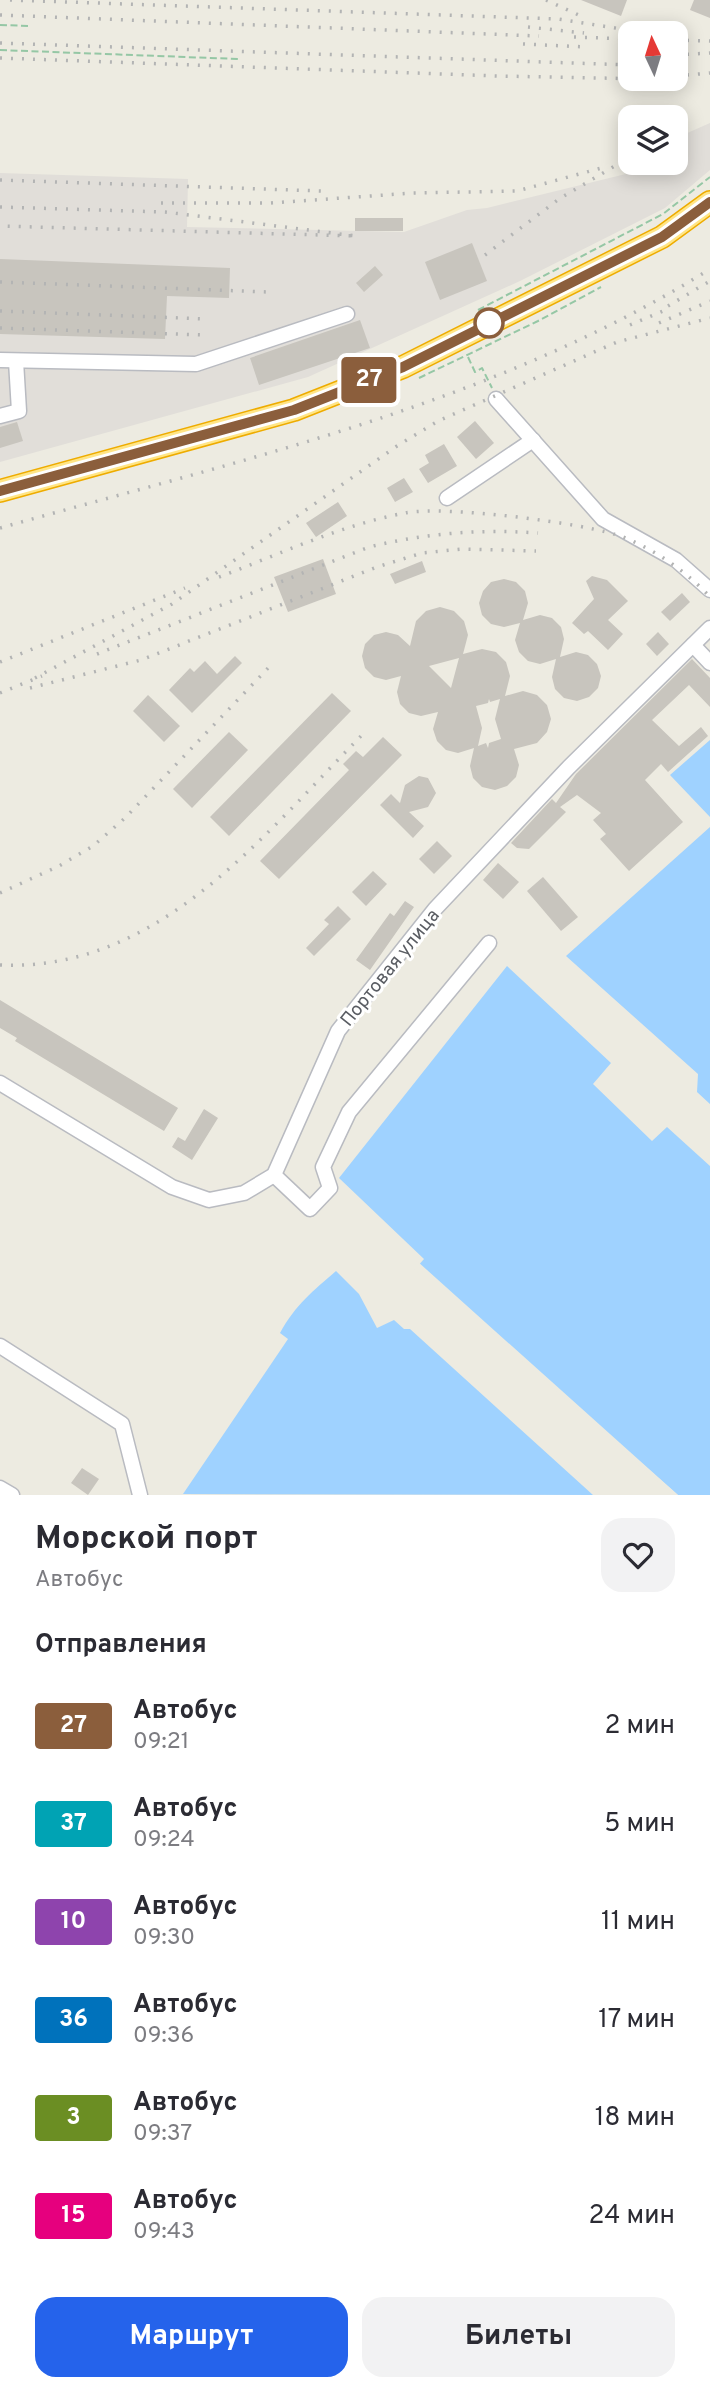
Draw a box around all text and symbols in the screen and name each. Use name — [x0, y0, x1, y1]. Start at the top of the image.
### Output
north arrow — [618, 21, 688, 91]
map controls — [618, 21, 688, 175]
button: layers — [618, 105, 688, 175]
unlabelled marker — [474, 308, 504, 338]
line badge: 27 — [338, 357, 400, 403]
text: 27 — [355, 365, 383, 395]
street label: Портовая улица — [336, 905, 445, 1032]
button: heart — [601, 1518, 675, 1592]
text: Морской порт — [35, 1519, 258, 1561]
text: Автобус — [35, 1566, 123, 1595]
text: Отправления — [35, 1629, 207, 1662]
text: Автобус — [133, 1695, 238, 1728]
text: 2 мин — [604, 1710, 675, 1743]
text: 27 — [60, 1711, 87, 1741]
text: 09:21 — [133, 1728, 189, 1757]
text: Автобус — [133, 1793, 238, 1826]
text: 5 мин — [604, 1808, 675, 1841]
text: 37 — [60, 1809, 87, 1839]
text: 09:24 — [133, 1826, 195, 1855]
text: Автобус — [133, 1891, 238, 1924]
text: 11 мин — [601, 1906, 675, 1939]
text: 10 — [61, 1907, 86, 1937]
text: 09:30 — [133, 1924, 195, 1953]
text: Автобус — [133, 1989, 238, 2022]
text: 17 мин — [598, 2004, 675, 2037]
text: 36 — [59, 2005, 88, 2035]
text: 09:36 — [133, 2022, 194, 2051]
text: Автобус — [133, 2087, 238, 2120]
text: 18 мин — [595, 2102, 675, 2135]
text: 3 — [66, 2103, 81, 2133]
text: 09:37 — [133, 2120, 192, 2149]
text: Автобус — [133, 2185, 238, 2218]
text: 24 мин — [589, 2200, 675, 2233]
text: 15 — [61, 2201, 86, 2231]
text: 09:43 — [133, 2218, 195, 2247]
button: Маршрут — [35, 2297, 348, 2377]
button: Билеты — [362, 2297, 675, 2377]

